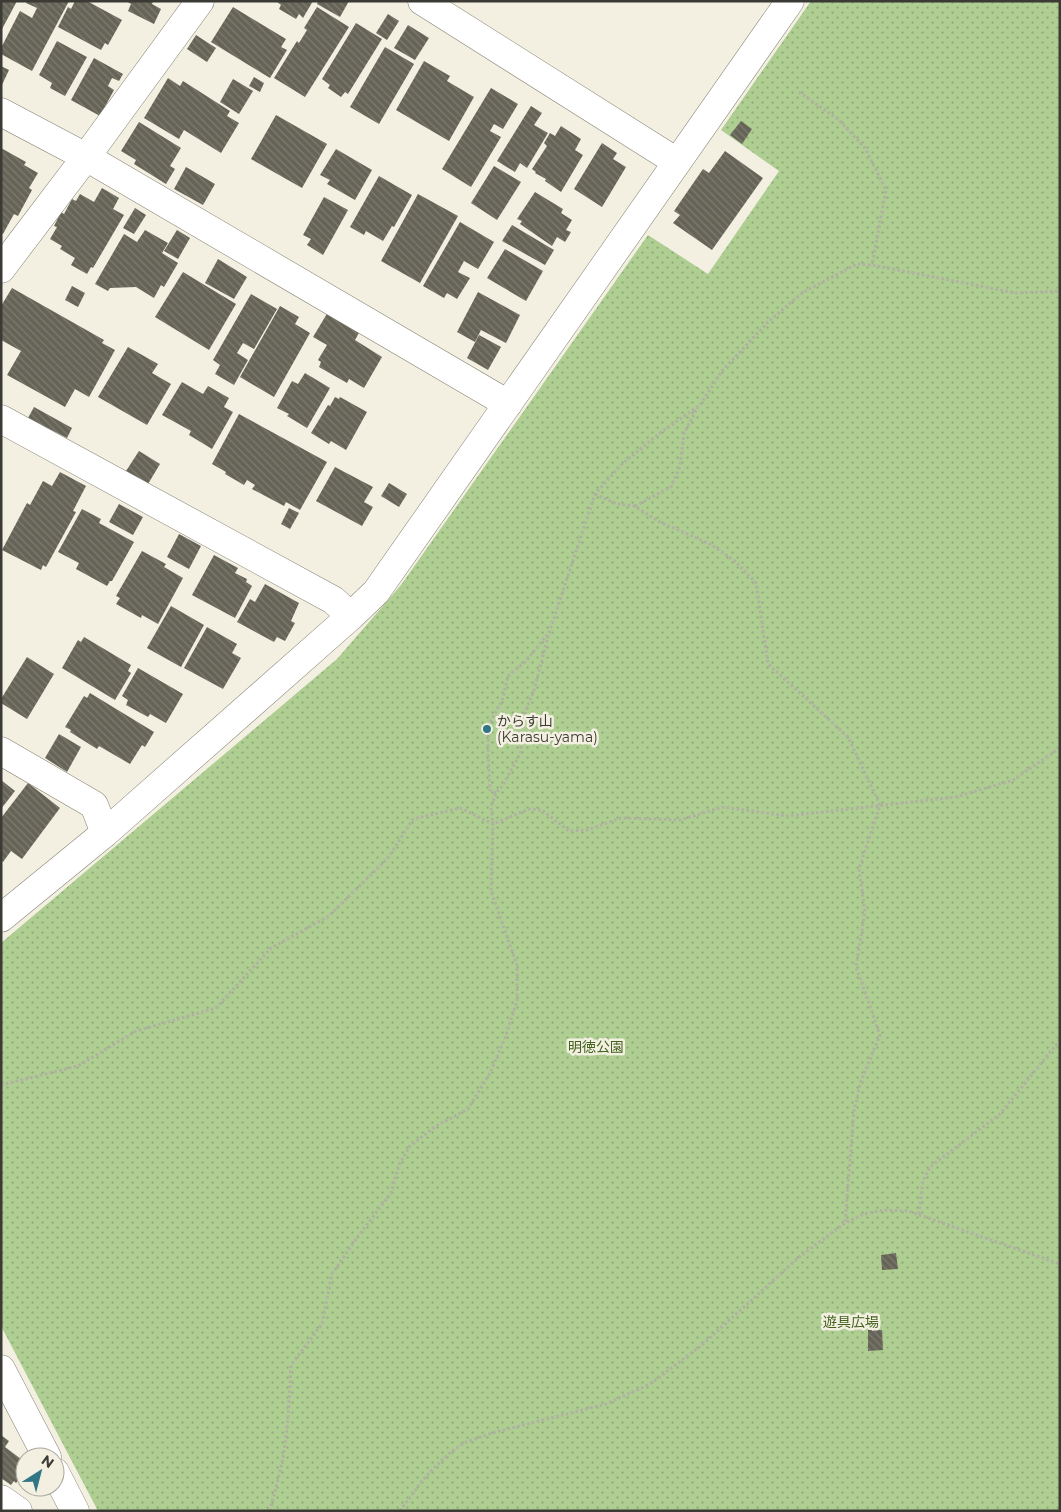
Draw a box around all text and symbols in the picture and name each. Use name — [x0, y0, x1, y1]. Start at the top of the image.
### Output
place label: からす山 (Karasu-yama) — [497, 712, 598, 746]
marker: からす山 (Karasu-yama) — [481, 723, 493, 735]
park label: 明徳公園 — [568, 1038, 624, 1056]
park label: 遊具広場 — [823, 1313, 879, 1331]
north arrow — [15, 1447, 65, 1497]
text: N — [38, 1451, 58, 1472]

